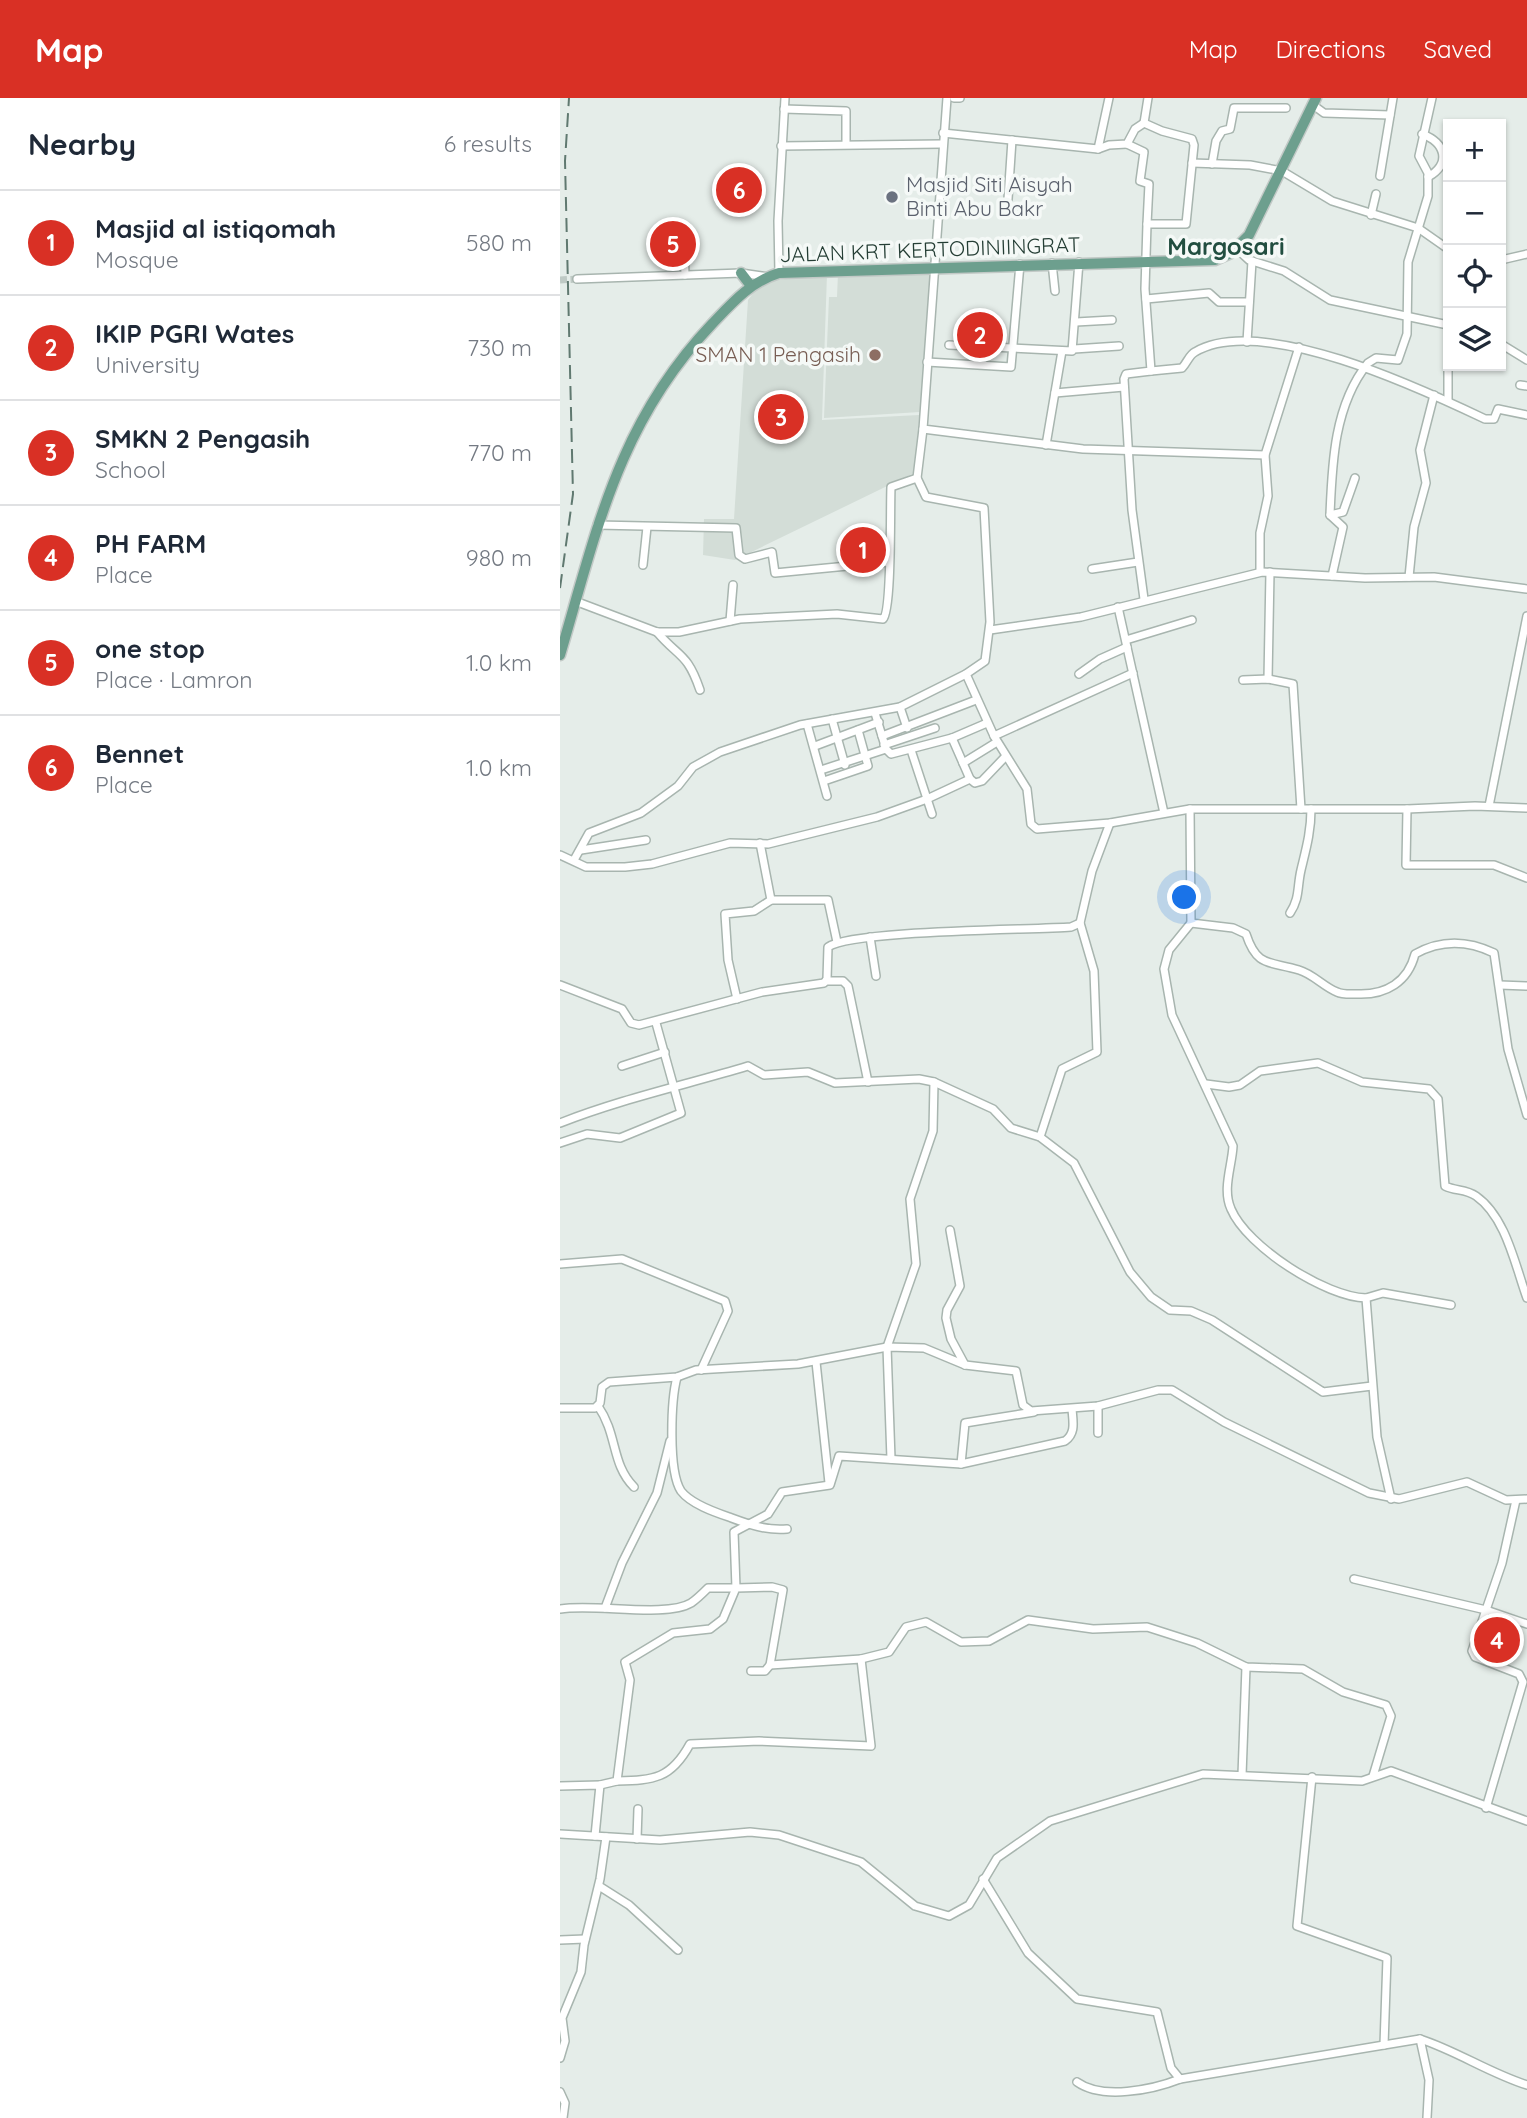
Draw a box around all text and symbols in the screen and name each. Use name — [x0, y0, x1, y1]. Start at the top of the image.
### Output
text: Map — [35, 29, 103, 70]
text: Map — [1189, 34, 1238, 64]
text: Directions — [1276, 34, 1386, 64]
text: Saved — [1424, 34, 1492, 64]
map controls — [1443, 119, 1506, 371]
button: + — [1443, 119, 1506, 182]
text: Nearby — [28, 125, 136, 163]
text: 6 results — [444, 129, 532, 158]
pin: 6 — [716, 164, 762, 216]
place label: Masjid Siti Aisyah Binti Abu Bakr — [906, 171, 1073, 221]
button: − — [1443, 182, 1506, 245]
marker: Masjid Siti Aisyah Binti Abu Bakr — [884, 189, 900, 205]
text: Masjid al istiqomah — [95, 212, 336, 245]
pin: 5 — [650, 218, 696, 270]
text: 1 — [47, 228, 55, 257]
text: 580 m — [466, 228, 532, 257]
street label: JALAN KRT KERTODINIINGRAT — [779, 231, 1081, 267]
district label: Margosari — [1167, 231, 1285, 261]
text: Mosque — [95, 245, 179, 274]
button: locate — [1443, 245, 1506, 308]
button: layers — [1443, 308, 1506, 371]
pin: 2 — [957, 309, 1003, 361]
text: IKIP PGRI Wates — [95, 317, 294, 350]
text: 2 — [44, 333, 58, 362]
text: 730 m — [467, 333, 532, 362]
place label: SMAN 1 Pengasih — [695, 341, 861, 367]
marker: SMAN 1 Pengasih — [867, 347, 883, 363]
text: University — [95, 350, 200, 379]
pin: 3 — [758, 391, 804, 443]
text: SMKN 2 Pengasih — [95, 422, 310, 455]
text: 3 — [45, 438, 57, 467]
text: 770 m — [467, 438, 532, 467]
text: School — [95, 455, 166, 484]
pin: 1 — [840, 524, 886, 576]
text: PH FARM — [95, 527, 206, 560]
text: 4 — [44, 543, 58, 572]
text: 980 m — [466, 543, 532, 572]
text: Place — [95, 560, 153, 589]
text: one stop — [95, 632, 205, 665]
text: 5 — [44, 648, 58, 677]
text: 1.0 km — [466, 648, 532, 677]
text: Place · Lamron — [95, 665, 253, 694]
text: Bennet — [95, 737, 184, 770]
text: 6 — [45, 753, 57, 782]
text: 1.0 km — [466, 753, 532, 782]
text: Place — [95, 770, 153, 799]
your location — [1167, 880, 1201, 914]
pin: 4 — [1474, 1614, 1520, 1666]

